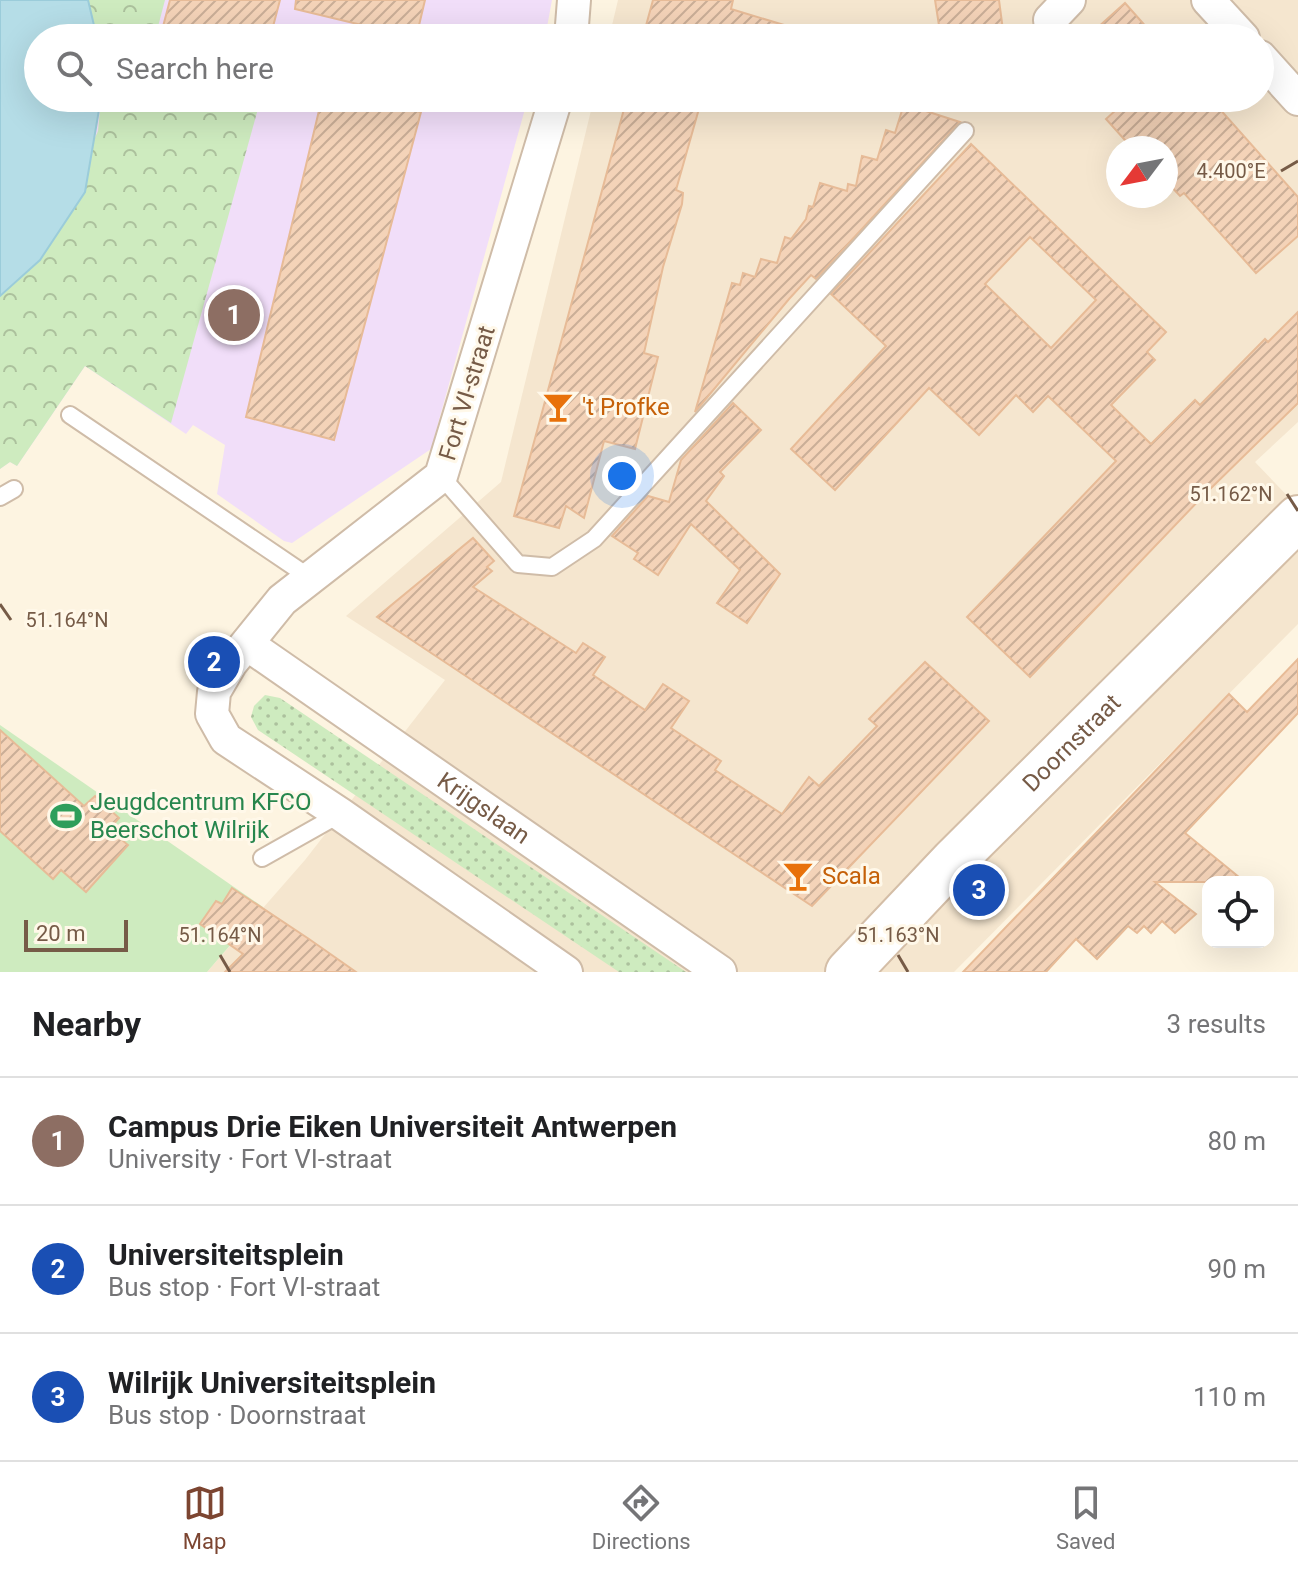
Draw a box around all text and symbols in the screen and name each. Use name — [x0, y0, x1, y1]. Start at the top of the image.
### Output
search box — [24, 24, 1274, 112]
icon: search — [52, 46, 96, 90]
text: Search here — [116, 51, 274, 86]
north arrow — [1106, 136, 1178, 208]
text: 4.400°E — [1196, 159, 1266, 183]
pin: 1 — [208, 285, 260, 345]
street label: Fort VI-straat — [433, 322, 501, 464]
bar icon: 't Profke — [541, 390, 575, 424]
place label: 't Profke — [582, 393, 670, 421]
your location — [602, 456, 642, 496]
text: 51.162°N — [1189, 482, 1273, 506]
text: 51.164°N — [25, 608, 109, 632]
pin: 2 — [188, 632, 240, 692]
street label: Doornstraat — [1017, 689, 1126, 798]
street label: Krijgslaan — [432, 766, 535, 850]
place label: Jeugdcentrum KFCO Beerschot Wilrijk — [90, 788, 311, 844]
sports icon: Jeugdcentrum KFCO Beerschot Wilrijk — [49, 799, 83, 833]
bar icon: Scala — [781, 859, 815, 893]
pin: 3 — [953, 860, 1005, 920]
place label: Scala — [822, 862, 881, 890]
map controls — [1202, 876, 1274, 948]
button: locate — [1202, 876, 1274, 948]
scale bar — [24, 916, 128, 952]
text: 20 m — [36, 921, 85, 946]
text: 51.164°N — [178, 923, 262, 947]
text: 51.163°N — [856, 923, 940, 947]
text: Nearby — [32, 1004, 141, 1044]
text: 3 results — [1167, 1009, 1266, 1039]
text: Campus Drie Eiken Universiteit Antwerpen — [108, 1109, 677, 1144]
text: 1 — [51, 1126, 65, 1156]
text: 80 m — [1208, 1126, 1266, 1156]
text: University · Fort VI-straat — [108, 1144, 392, 1174]
text: Universiteitsplein — [108, 1237, 344, 1272]
text: 2 — [51, 1254, 65, 1284]
text: 90 m — [1208, 1254, 1266, 1284]
text: Bus stop · Fort VI-straat — [108, 1272, 380, 1302]
text: Wilrijk Universiteitsplein — [108, 1365, 436, 1400]
text: 3 — [51, 1382, 65, 1412]
text: 110 m — [1193, 1382, 1266, 1412]
text: Bus stop · Doornstraat — [108, 1400, 366, 1430]
tab: Map — [183, 1481, 227, 1554]
tab: Directions — [592, 1481, 691, 1554]
tab: Saved — [1056, 1481, 1115, 1554]

